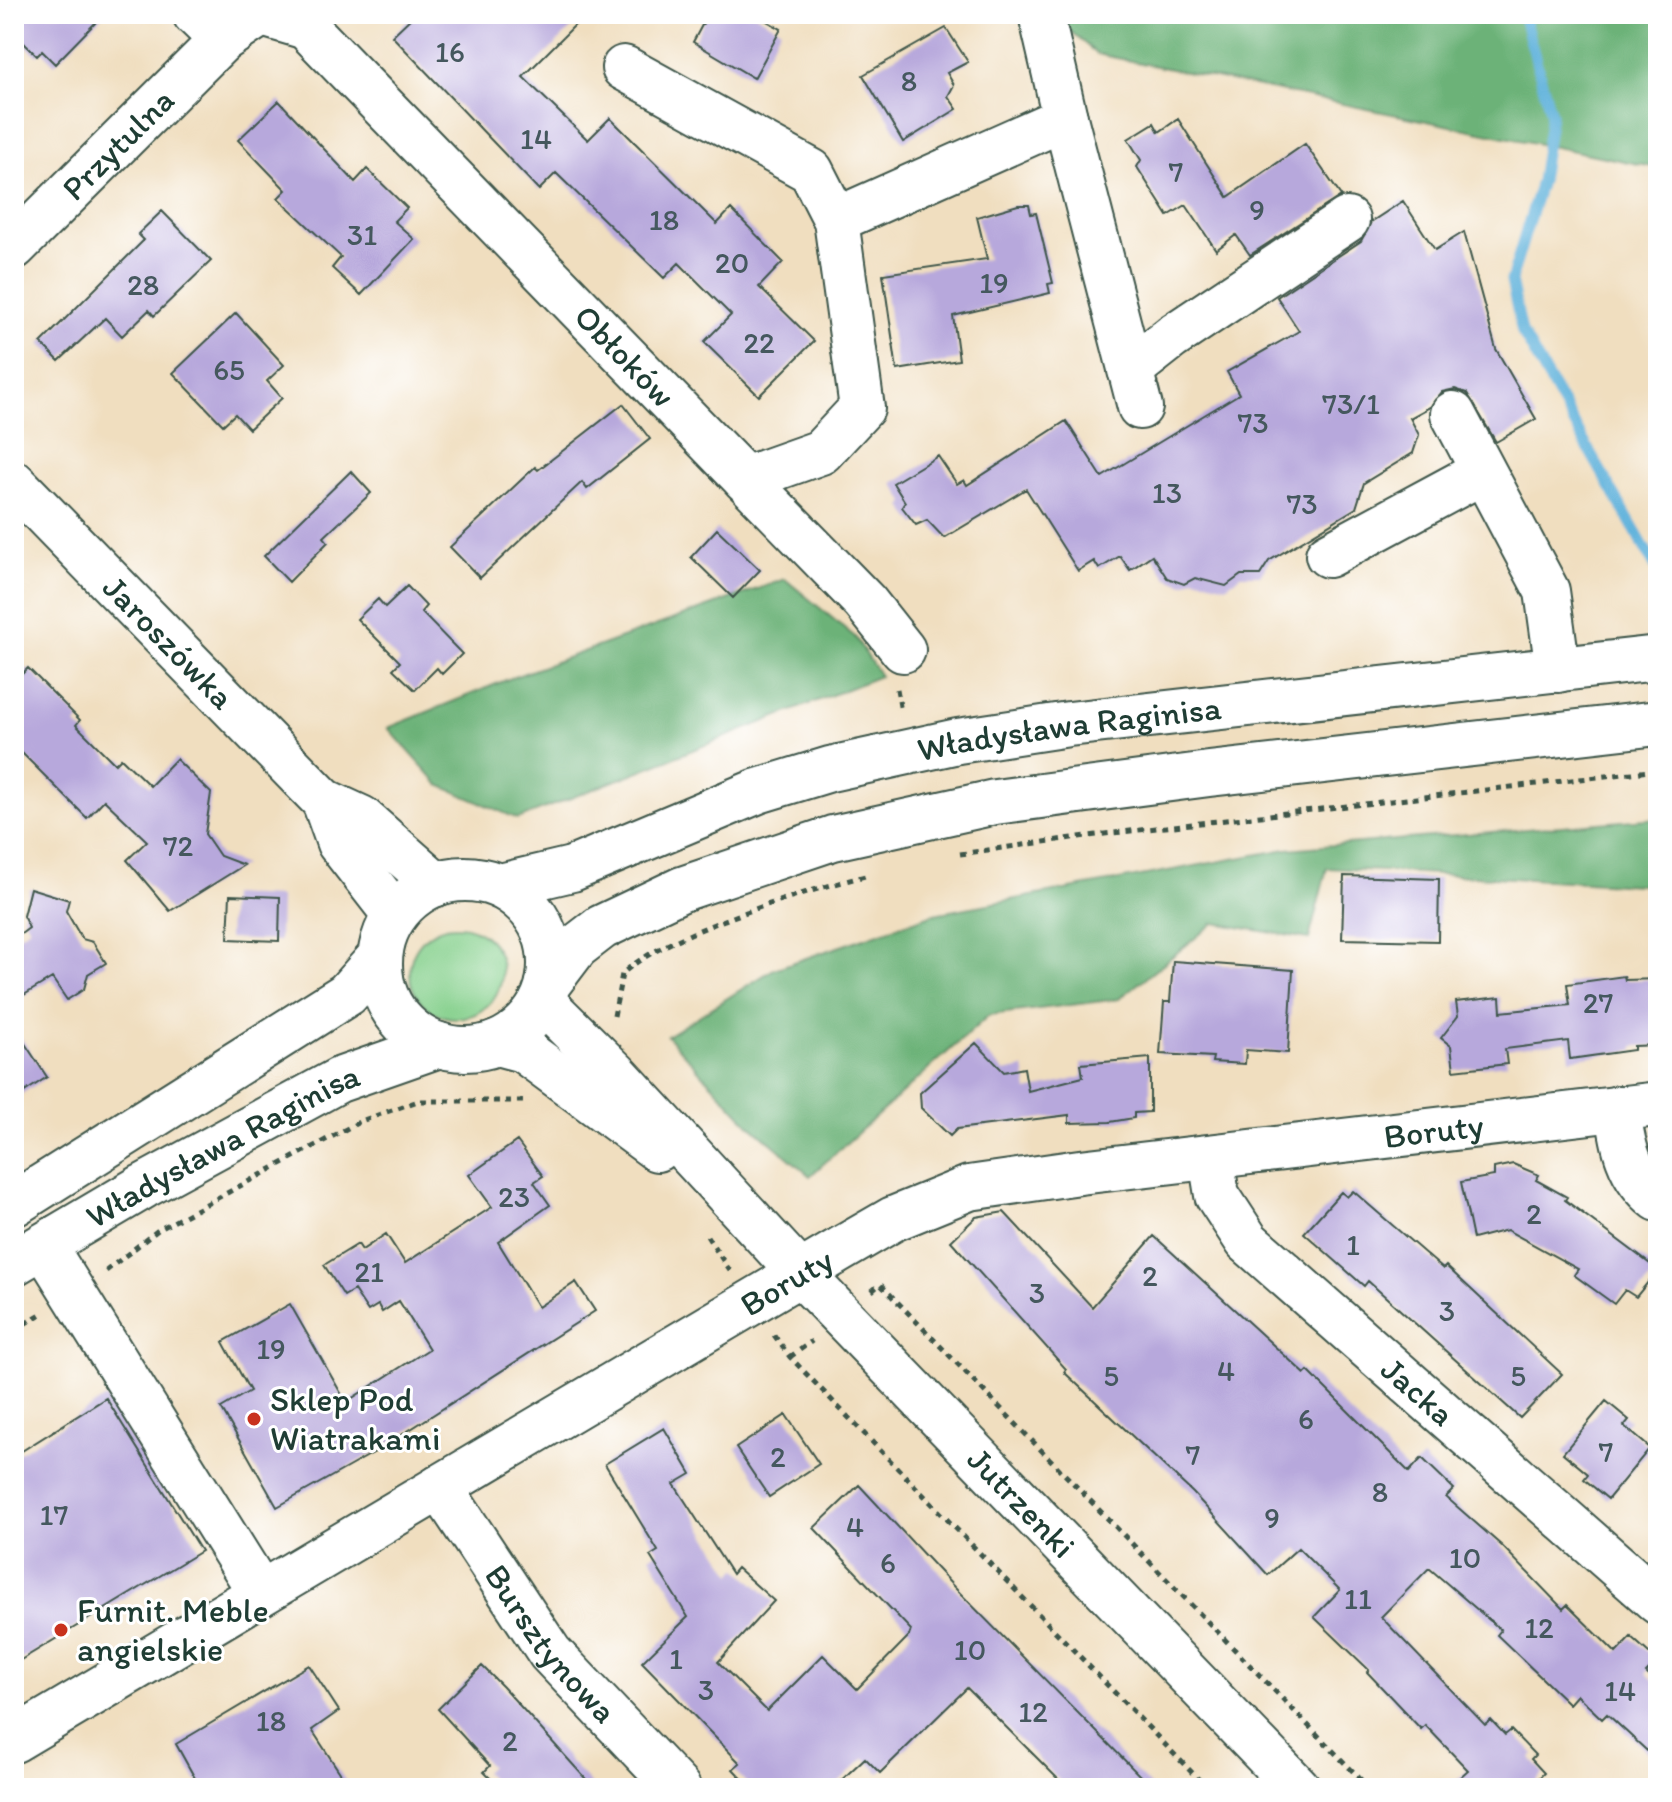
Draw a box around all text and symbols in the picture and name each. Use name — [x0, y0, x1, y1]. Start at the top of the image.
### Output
house number: 16 — [435, 33, 465, 70]
house number: 8 — [901, 62, 917, 99]
street label: Przytulna — [53, 79, 182, 209]
house number: 14 — [520, 120, 552, 157]
house number: 7 — [1169, 153, 1184, 190]
house number: 9 — [1249, 191, 1265, 228]
house number: 18 — [649, 201, 679, 238]
house number: 31 — [347, 216, 377, 253]
house number: 20 — [715, 244, 749, 281]
house number: 19 — [979, 264, 1009, 301]
house number: 28 — [127, 266, 159, 303]
street label: Obłoków — [566, 296, 684, 416]
house number: 22 — [743, 324, 775, 361]
house number: 65 — [213, 351, 245, 388]
house number: 73/1 — [1322, 385, 1380, 422]
house number: 73 — [1237, 404, 1269, 441]
house number: 13 — [1152, 474, 1182, 511]
house number: 73 — [1286, 485, 1318, 522]
street label: Jaroszówka — [95, 566, 244, 718]
street label: Władysława Raginisa — [913, 687, 1224, 770]
house number: 72 — [163, 827, 194, 864]
house number: 27 — [1583, 984, 1613, 1021]
street label: Władysława Raginisa — [78, 1054, 365, 1236]
street label: Boruty — [1381, 1104, 1486, 1157]
house number: 23 — [498, 1178, 530, 1215]
house number: 2 — [1526, 1195, 1542, 1232]
house number: 1 — [1346, 1226, 1360, 1263]
street label: Boruty — [733, 1238, 840, 1325]
house number: 21 — [354, 1253, 384, 1290]
house number: 2 — [1142, 1257, 1158, 1294]
house number: 3 — [1029, 1274, 1045, 1311]
house number: 3 — [1439, 1292, 1455, 1329]
house number: 19 — [256, 1330, 286, 1367]
street label: Jacka — [1373, 1348, 1463, 1434]
house number: 4 — [1217, 1352, 1235, 1389]
house number: 5 — [1103, 1357, 1119, 1394]
house number: 5 — [1510, 1357, 1526, 1394]
place label: Sklep Pod Wiatrakami — [270, 1379, 440, 1459]
house number: 6 — [1298, 1400, 1314, 1437]
marker: Sklep Pod Wiatrakami — [245, 1410, 263, 1428]
house number: 7 — [1599, 1433, 1614, 1470]
house number: 7 — [1186, 1436, 1201, 1473]
house number: 2 — [770, 1438, 786, 1475]
street label: Jutrzenki — [959, 1439, 1084, 1566]
house number: 8 — [1372, 1473, 1388, 1510]
house number: 17 — [40, 1496, 69, 1533]
house number: 9 — [1264, 1499, 1280, 1536]
house number: 4 — [846, 1508, 864, 1545]
house number: 10 — [1449, 1539, 1481, 1576]
house number: 6 — [880, 1544, 896, 1581]
street label: Bursztynowa — [476, 1556, 626, 1731]
house number: 11 — [1344, 1580, 1372, 1617]
place label: Furnit. Meble angielskie — [77, 1590, 269, 1670]
house number: 12 — [1524, 1609, 1554, 1646]
marker: Furnit. Meble angielskie — [52, 1621, 70, 1639]
house number: 10 — [954, 1631, 986, 1668]
house number: 1 — [669, 1640, 683, 1677]
house number: 3 — [698, 1671, 714, 1708]
house number: 14 — [1604, 1672, 1636, 1709]
house number: 12 — [1018, 1693, 1048, 1730]
house number: 18 — [256, 1702, 286, 1739]
house number: 2 — [502, 1722, 518, 1759]

